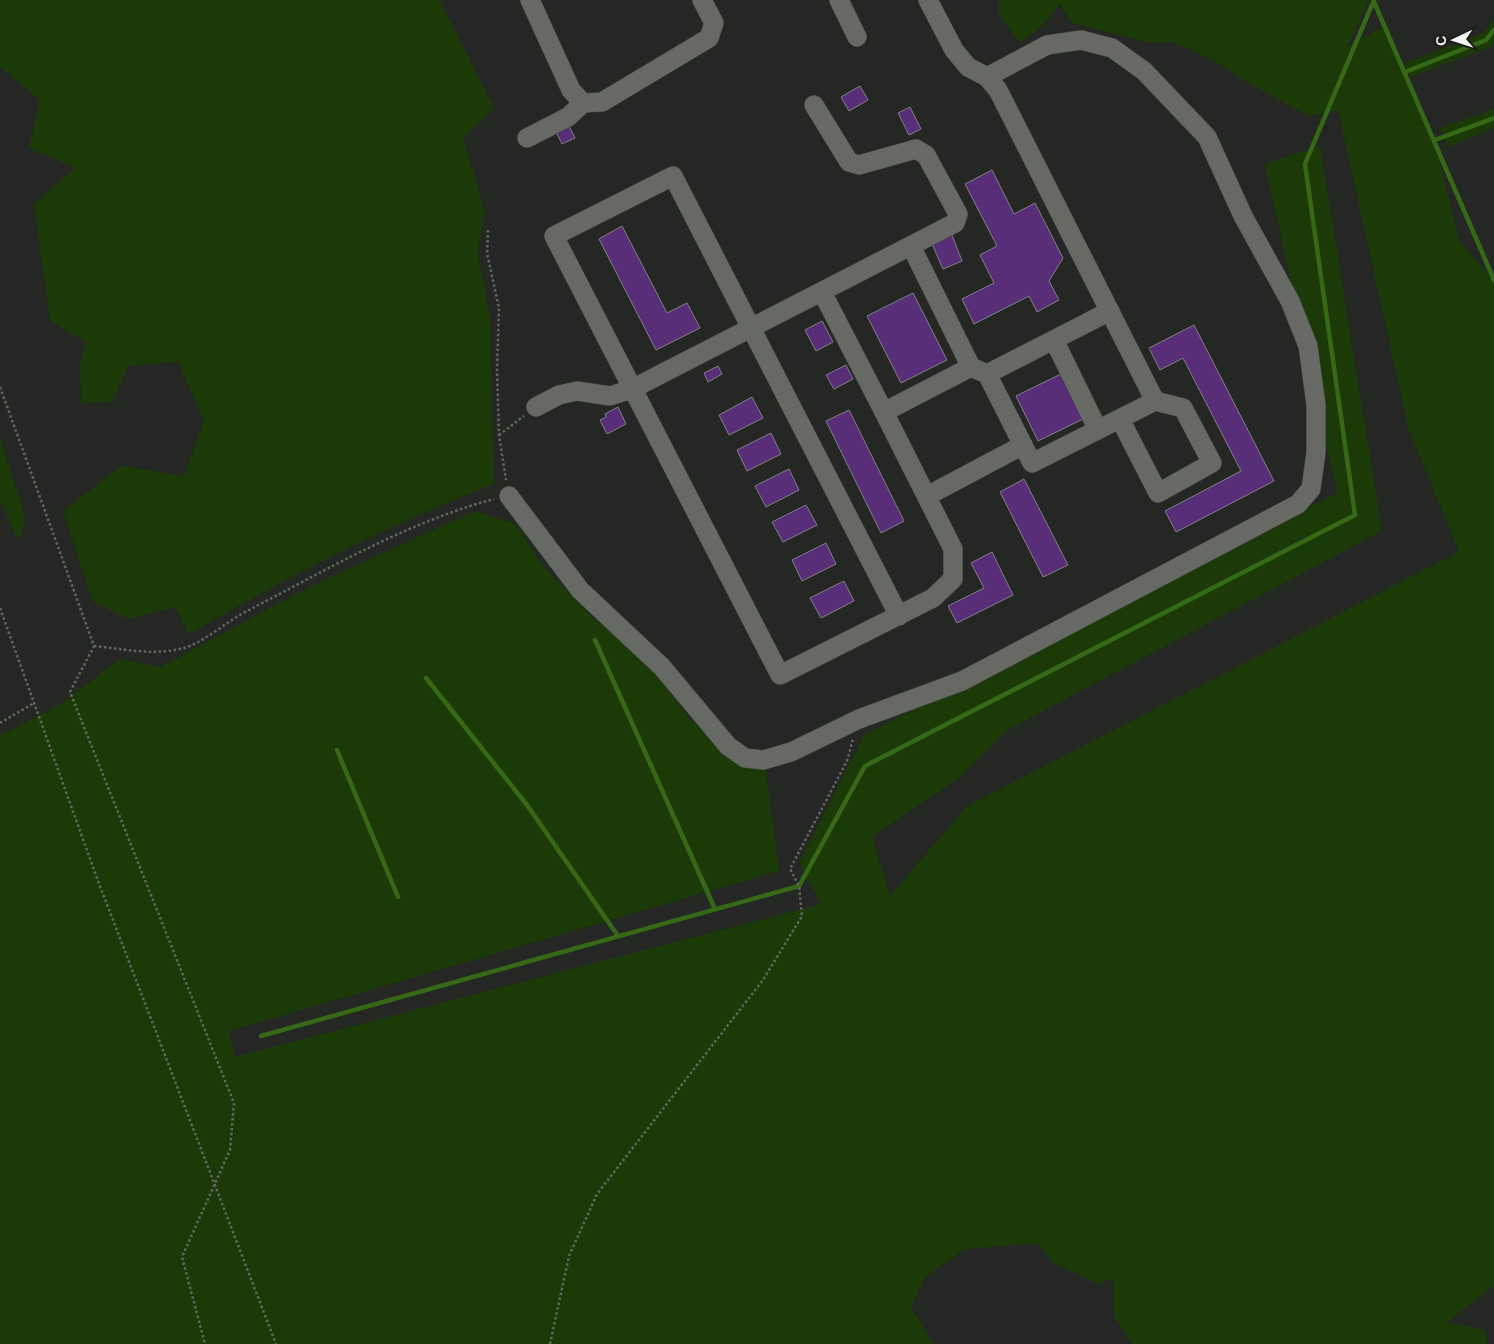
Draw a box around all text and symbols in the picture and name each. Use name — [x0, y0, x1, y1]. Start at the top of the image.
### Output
north arrow — [1429, 15, 1479, 65]
text: С — [1433, 35, 1449, 47]

